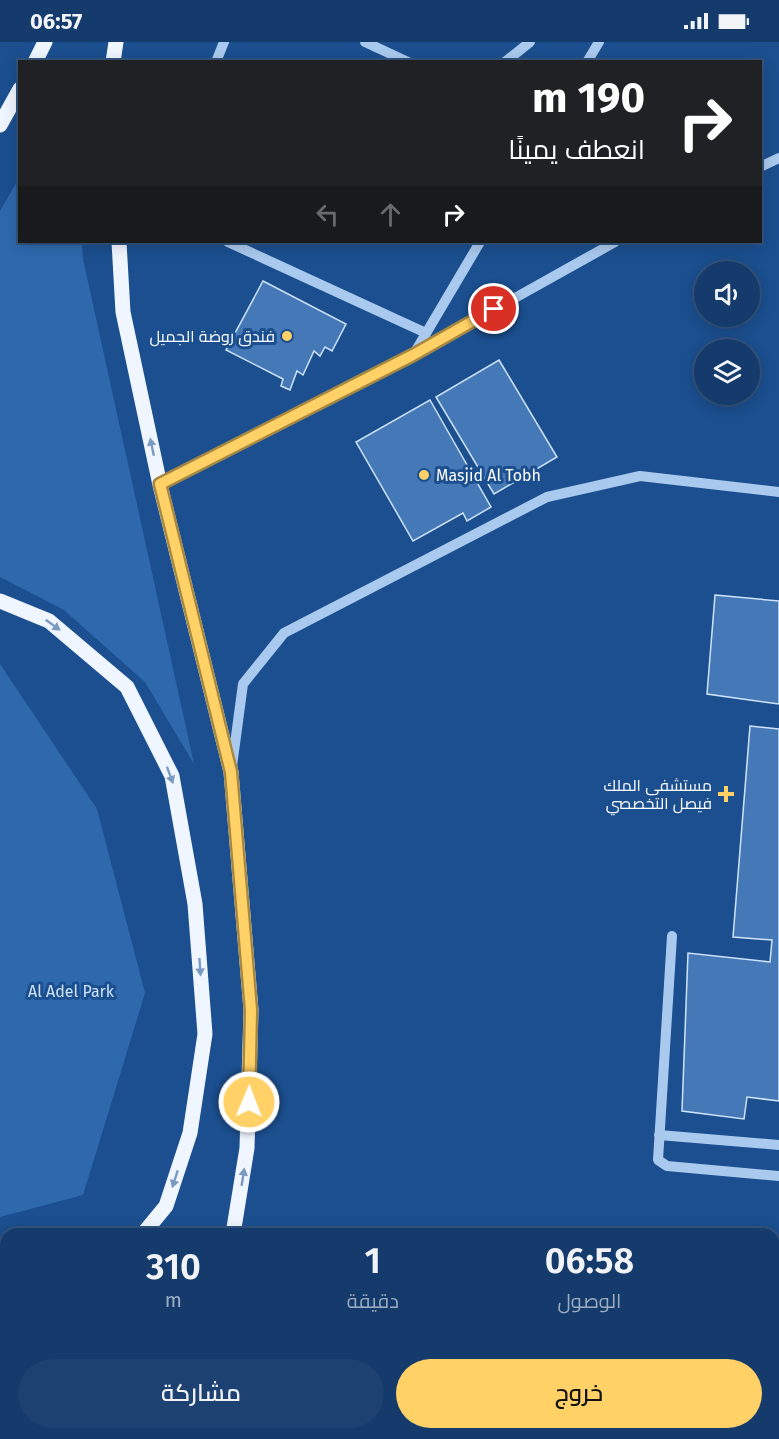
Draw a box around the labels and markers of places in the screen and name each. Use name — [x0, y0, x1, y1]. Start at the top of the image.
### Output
pin — [468, 283, 519, 334]
place label: فندق روضة الجميل — [149, 327, 275, 347]
marker: فندق روضة الجميل — [280, 329, 294, 343]
place label: Masjid Al Tobh — [436, 466, 541, 485]
marker: Masjid Al Tobh — [417, 468, 431, 482]
place label: مستشفى الملك فيصل التخصصي — [603, 776, 712, 816]
marker: مستشفى الملك فيصل التخصصي — [717, 785, 735, 803]

